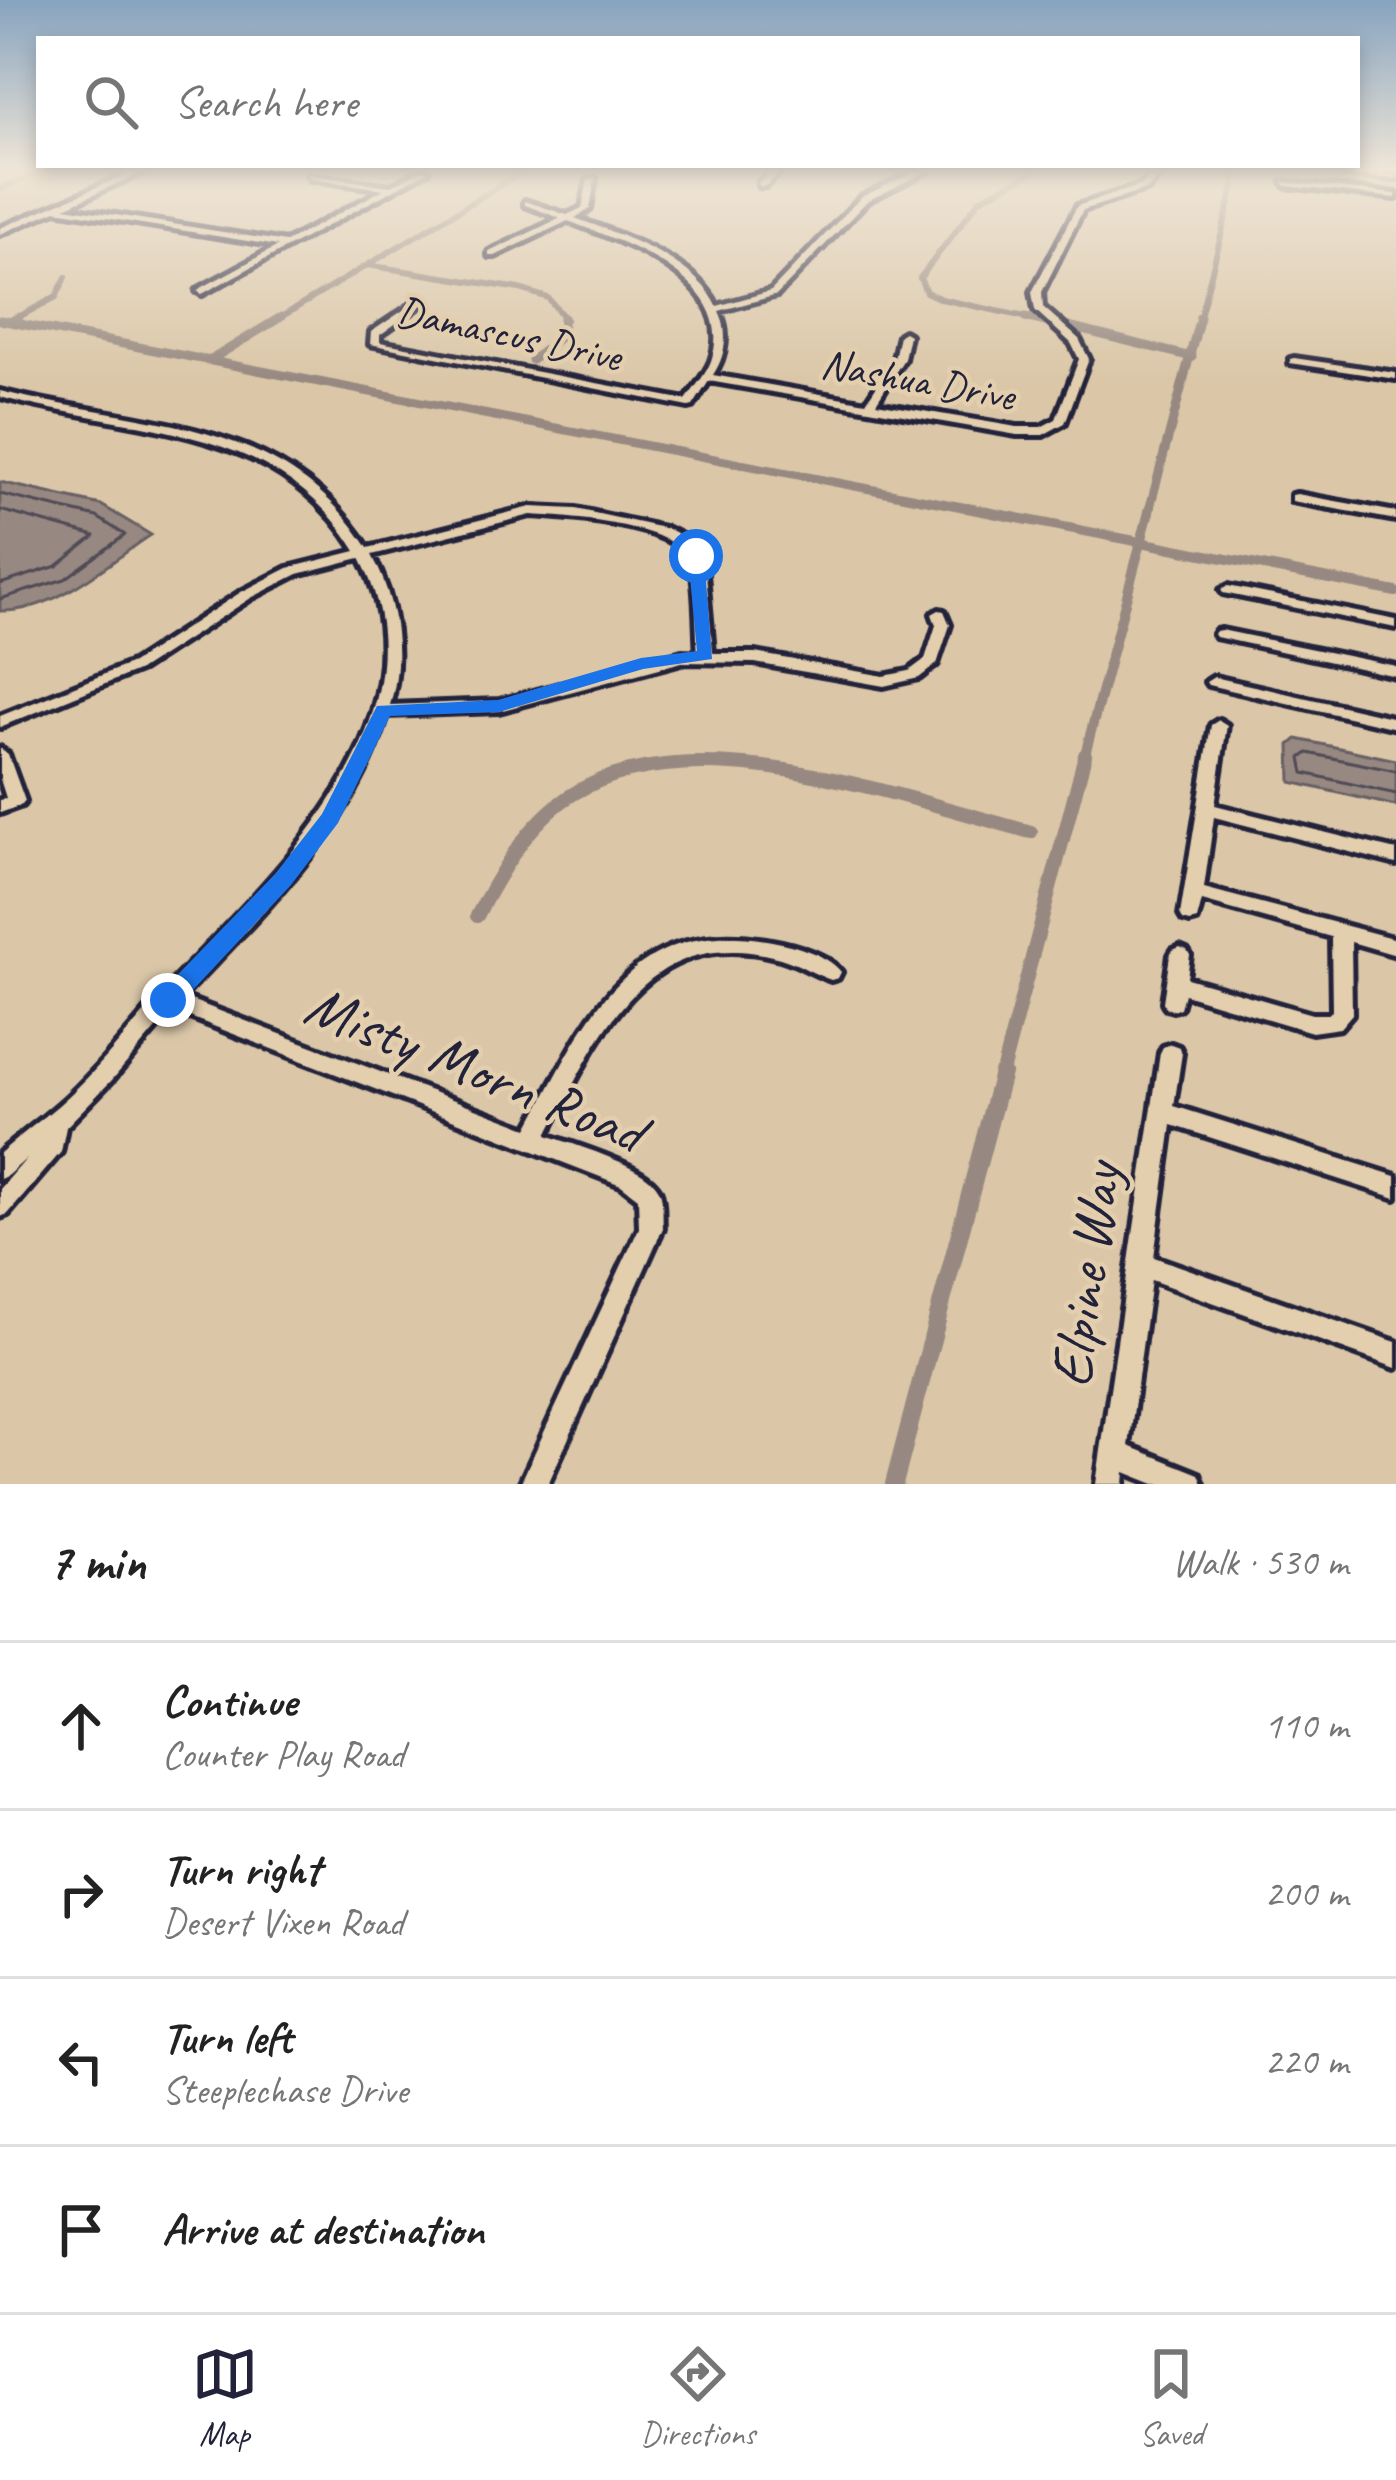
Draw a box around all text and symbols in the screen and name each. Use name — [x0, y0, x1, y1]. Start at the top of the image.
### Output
search box — [36, 36, 1360, 168]
icon: search — [78, 69, 144, 135]
text: Search here — [174, 74, 357, 131]
street label: Damascus Drive — [392, 284, 628, 384]
street label: Nashua Drive — [817, 337, 1021, 423]
route start — [669, 529, 723, 583]
street label: Misty Morn Road — [295, 966, 663, 1173]
route end — [141, 973, 195, 1027]
street label: Elpine Way — [1032, 1154, 1139, 1392]
text: 7 min — [48, 1530, 146, 1594]
text: Walk · 530 m — [1172, 1538, 1348, 1587]
text: Continue — [162, 1673, 296, 1730]
icon: ahead — [48, 1693, 114, 1759]
text: 110 m — [1264, 1701, 1348, 1750]
text: Counter Play Road — [162, 1730, 405, 1779]
text: Turn right — [162, 1841, 320, 1898]
icon: right — [48, 1861, 114, 1927]
text: 200 m — [1264, 1869, 1348, 1918]
text: Desert Vixen Road — [162, 1898, 404, 1947]
text: Turn left — [162, 2009, 292, 2066]
icon: left — [48, 2029, 114, 2095]
text: 220 m — [1264, 2037, 1348, 2086]
text: Steeplechase Drive — [162, 2066, 408, 2115]
icon: arrive — [48, 2197, 114, 2263]
text: Arrive at destination — [162, 2201, 484, 2258]
tab: Map — [192, 2341, 258, 2455]
tab: Directions — [641, 2341, 755, 2455]
tab: Saved — [1138, 2341, 1204, 2455]

